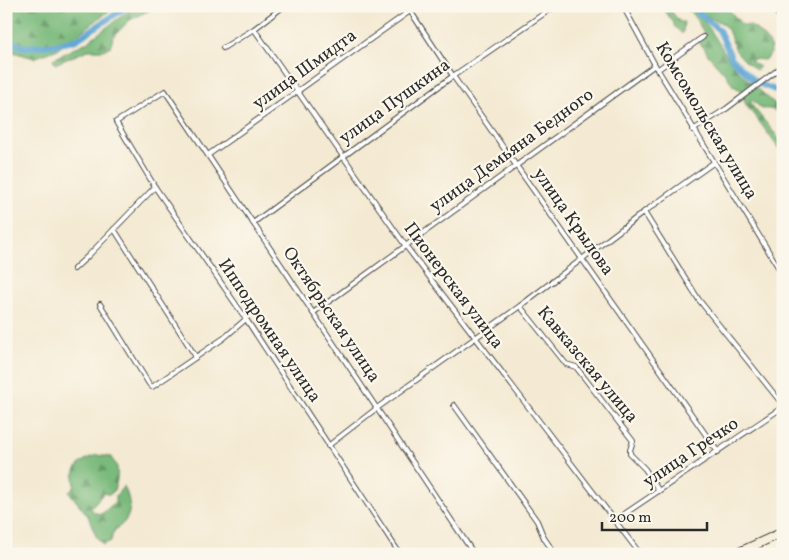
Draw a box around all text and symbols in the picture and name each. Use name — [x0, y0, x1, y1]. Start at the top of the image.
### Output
street label: улица Шмидта — [248, 24, 362, 116]
street label: Комсомольская улица — [649, 37, 763, 205]
street label: улица Пушкина — [334, 53, 456, 151]
street label: улица Демьяна Бедного — [425, 83, 599, 219]
street label: улица Крылова — [526, 163, 620, 281]
street label: Пионерская улица — [397, 217, 509, 355]
street label: Октябрьская улица — [276, 242, 386, 388]
street label: Ипподромная улица — [211, 254, 327, 408]
street label: Кавказская улица — [531, 301, 643, 429]
street label: улица Гречко — [638, 412, 744, 494]
scale bar — [602, 500, 706, 532]
text: 200 m — [609, 508, 652, 529]

